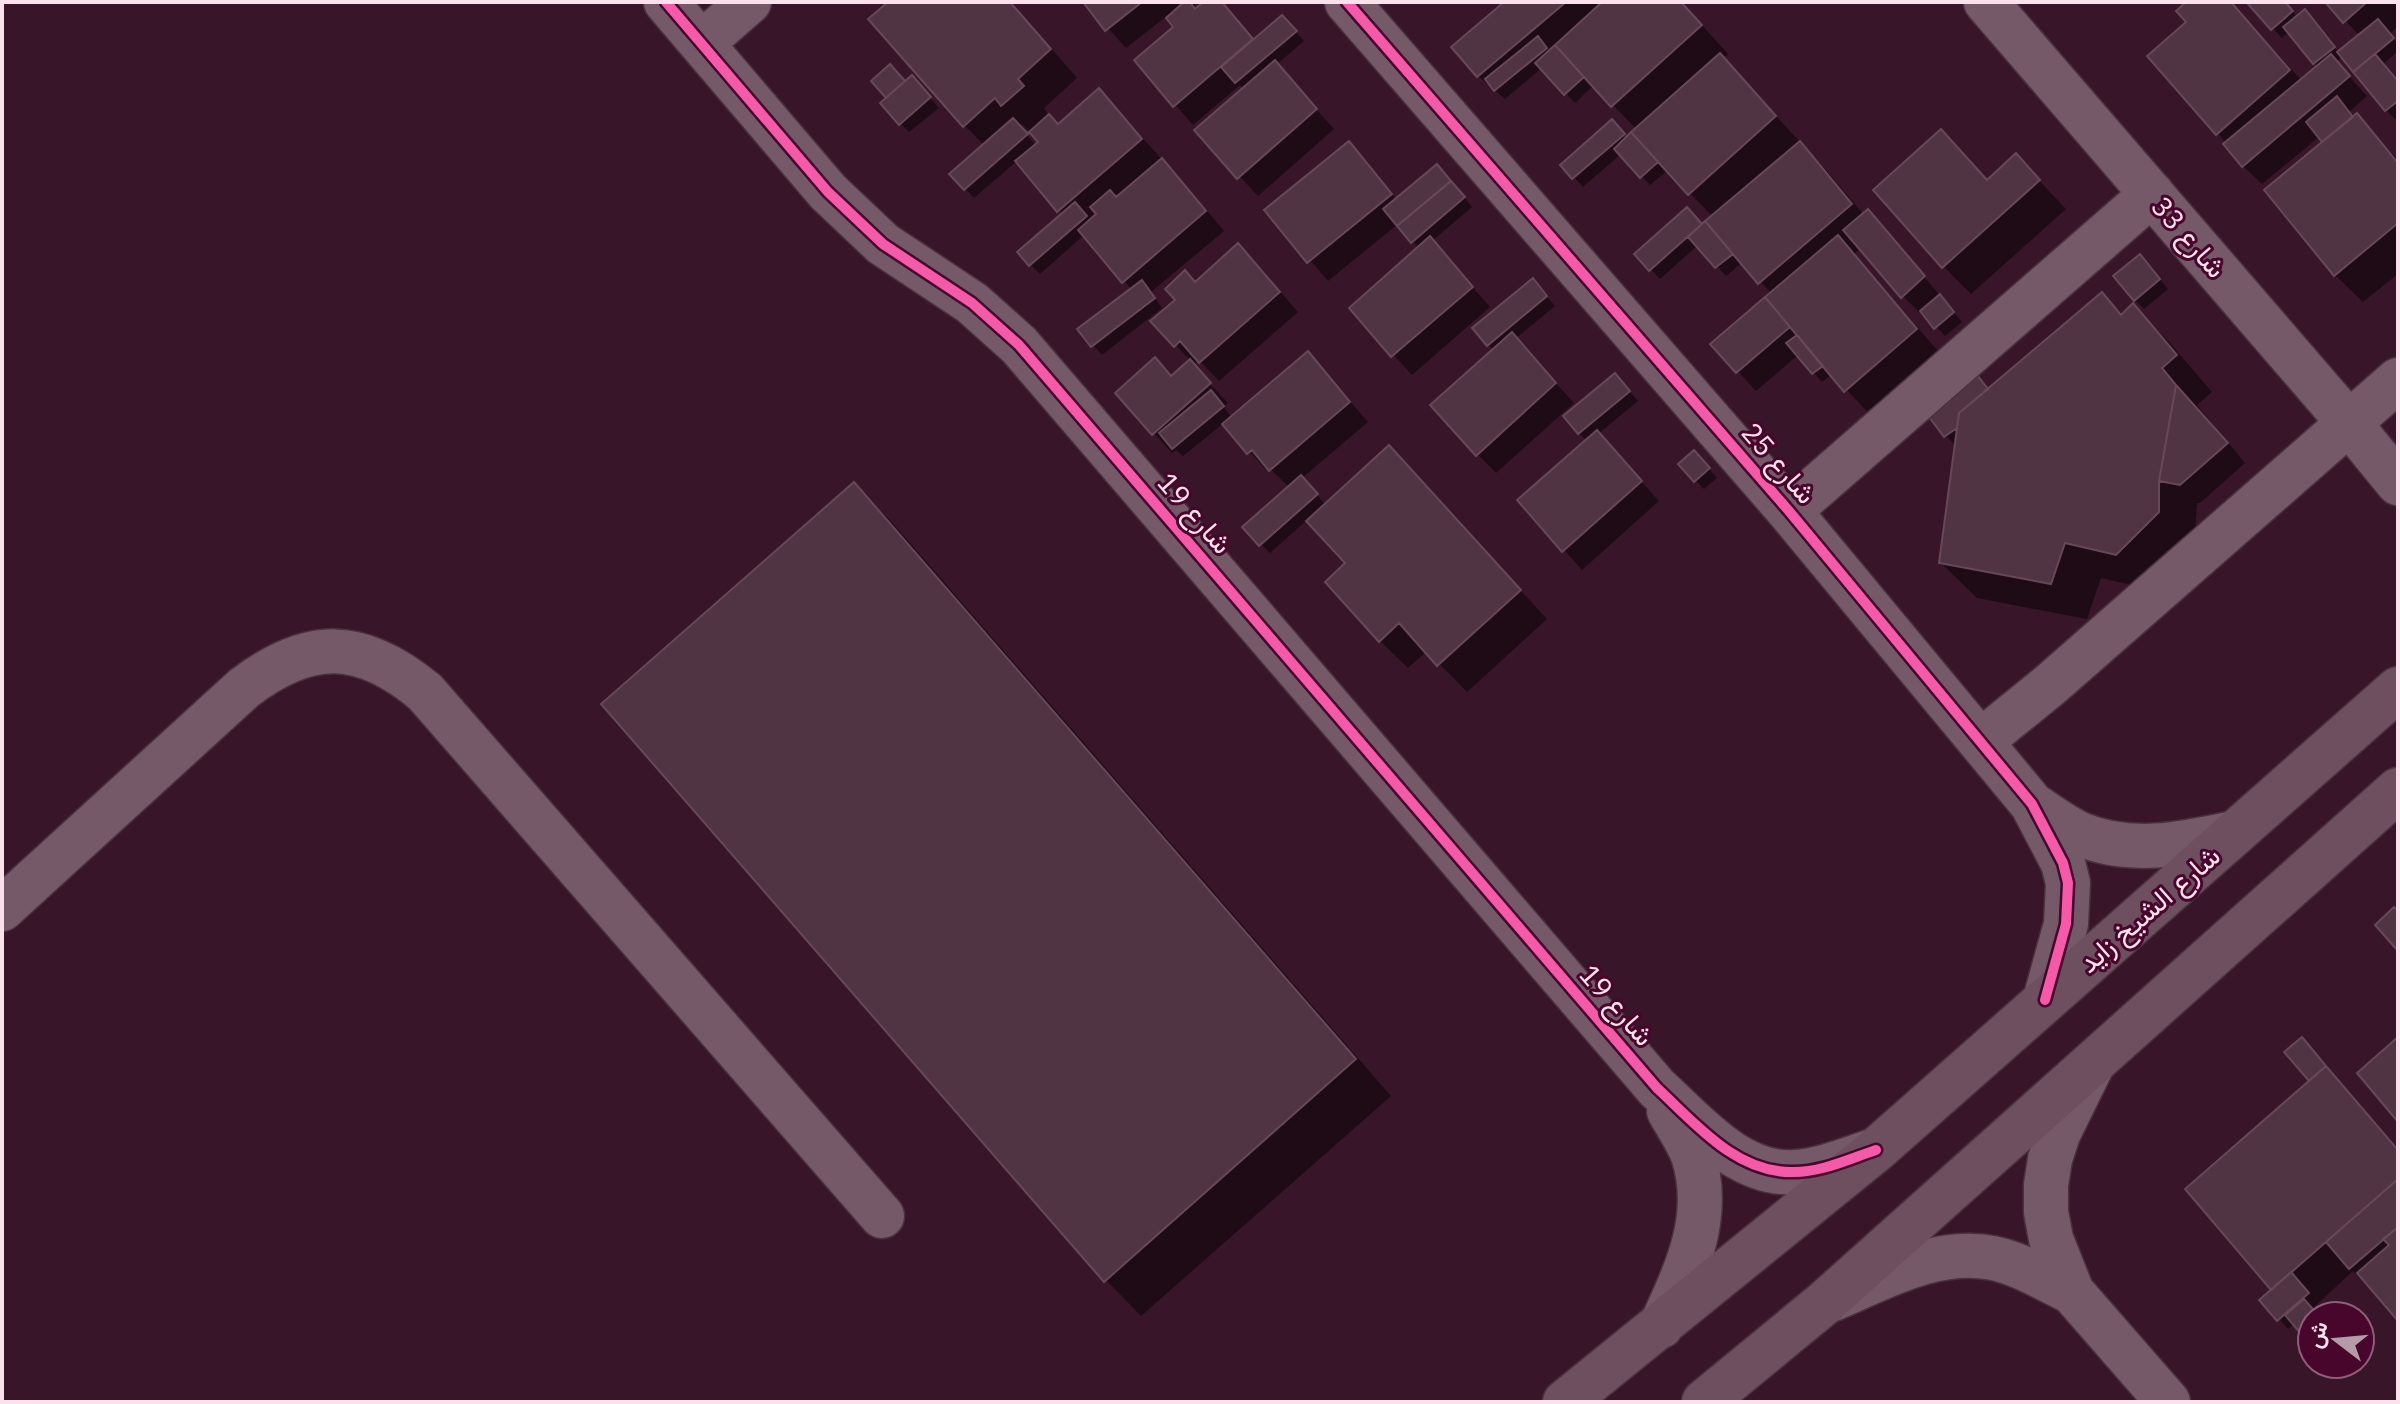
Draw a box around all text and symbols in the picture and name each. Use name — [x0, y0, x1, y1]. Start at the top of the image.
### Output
street label: شارع 33 — [2143, 188, 2235, 286]
street label: شارع 25 — [1733, 414, 1825, 512]
street label: شارع 19 — [1149, 464, 1241, 562]
street label: شارع الشيخ زايد — [2070, 837, 2229, 982]
street label: شارع 19 — [1571, 956, 1663, 1054]
north arrow — [2296, 1300, 2376, 1380]
text: ش — [2299, 1318, 2334, 1351]

